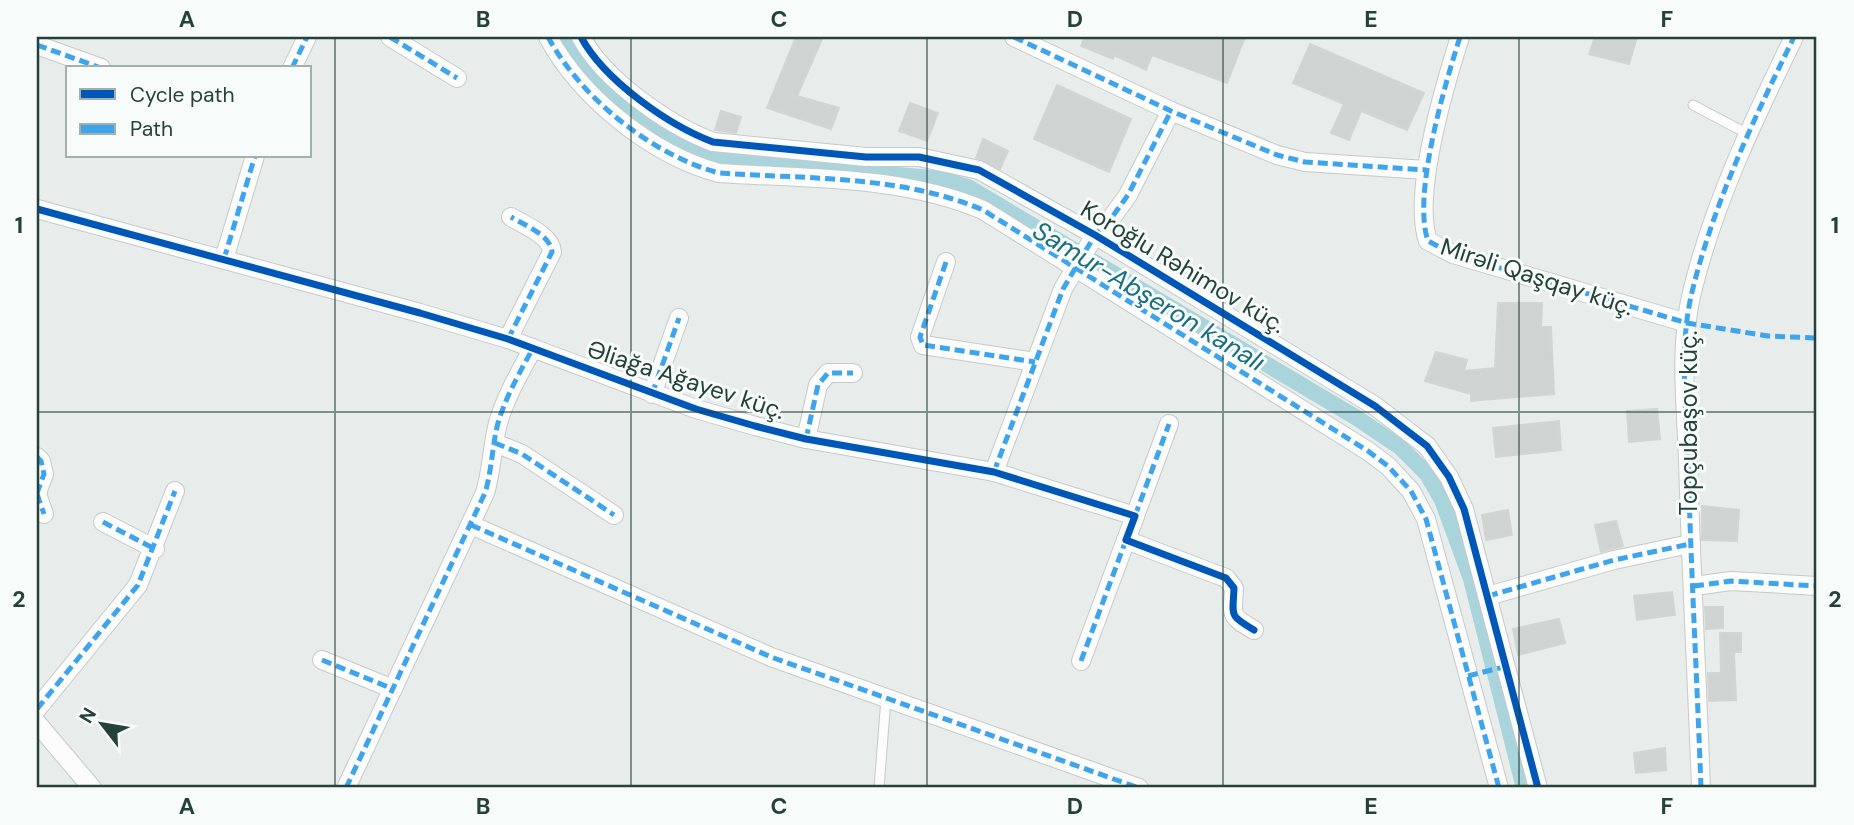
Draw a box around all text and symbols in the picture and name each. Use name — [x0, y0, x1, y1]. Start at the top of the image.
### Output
text: A — [179, 4, 195, 34]
text: B — [476, 4, 490, 34]
text: C — [771, 4, 787, 34]
text: D — [1067, 4, 1083, 34]
text: E — [1364, 4, 1378, 34]
text: F — [1661, 4, 1674, 34]
legend — [66, 66, 312, 158]
text: Cycle path — [130, 81, 235, 109]
text: Path — [130, 115, 173, 143]
street label: Koroğlu Rəhimov küç. — [1075, 193, 1291, 340]
text: 1 — [15, 210, 23, 240]
text: 1 — [1831, 210, 1839, 240]
water label: Samur-Abşeron kanalı — [1027, 213, 1272, 379]
street label: Mirəli Qaşqay küç. — [1437, 231, 1638, 322]
street label: Topçubaşov küç. — [1673, 330, 1704, 516]
street label: Əliağa Ağayev küç. — [584, 333, 789, 426]
text: 2 — [12, 584, 26, 614]
text: 2 — [1828, 584, 1842, 614]
north arrow — [66, 688, 136, 758]
text: N — [74, 703, 102, 728]
text: A — [179, 791, 195, 821]
text: B — [476, 791, 490, 821]
text: C — [771, 791, 787, 821]
text: D — [1067, 791, 1083, 821]
text: E — [1364, 791, 1378, 821]
text: F — [1661, 791, 1674, 821]

